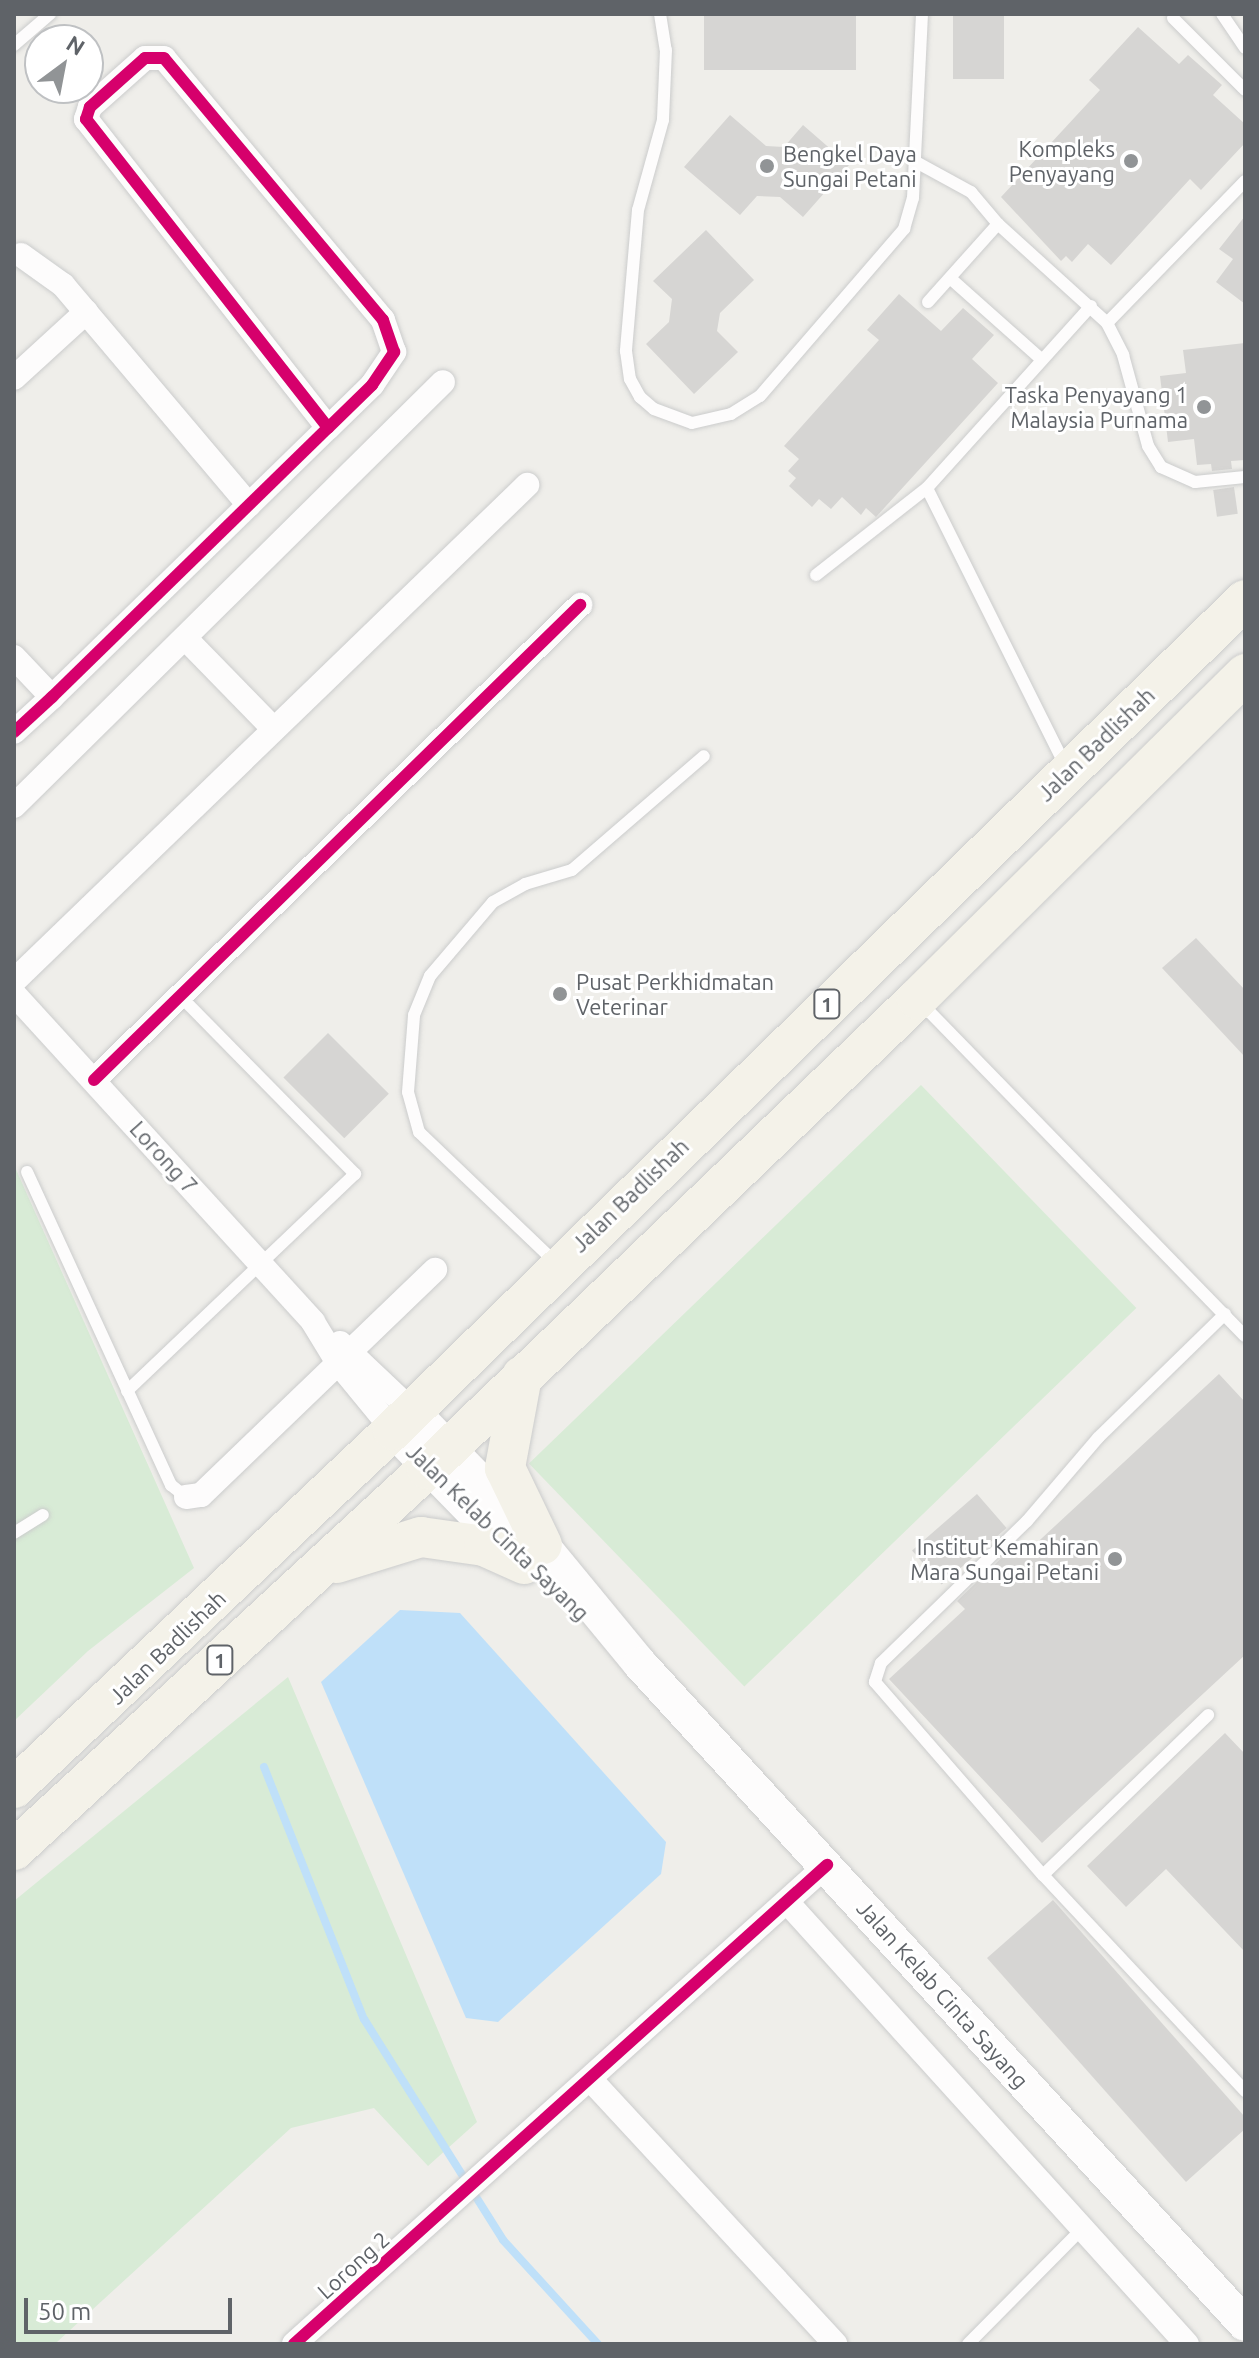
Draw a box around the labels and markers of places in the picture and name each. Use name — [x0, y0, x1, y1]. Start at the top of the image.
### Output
place label: Kompleks Penyayang — [1009, 135, 1115, 186]
place label: Bengkel Daya Sungai Petani — [783, 140, 917, 192]
marker: Kompleks Penyayang — [1122, 152, 1140, 170]
marker: Bengkel Daya Sungai Petani — [758, 157, 776, 175]
place label: Taska Penyayang 1 Malaysia Purnama — [1005, 381, 1188, 432]
marker: Taska Penyayang 1 Malaysia Purnama — [1195, 398, 1213, 416]
place label: Pusat Perkhidmatan Veterinar — [576, 968, 774, 1020]
marker: Pusat Perkhidmatan Veterinar — [551, 985, 569, 1003]
place label: Institut Kemahiran Mara Sungai Petani — [910, 1533, 1099, 1584]
marker: Institut Kemahiran Mara Sungai Petani — [1106, 1550, 1124, 1568]

